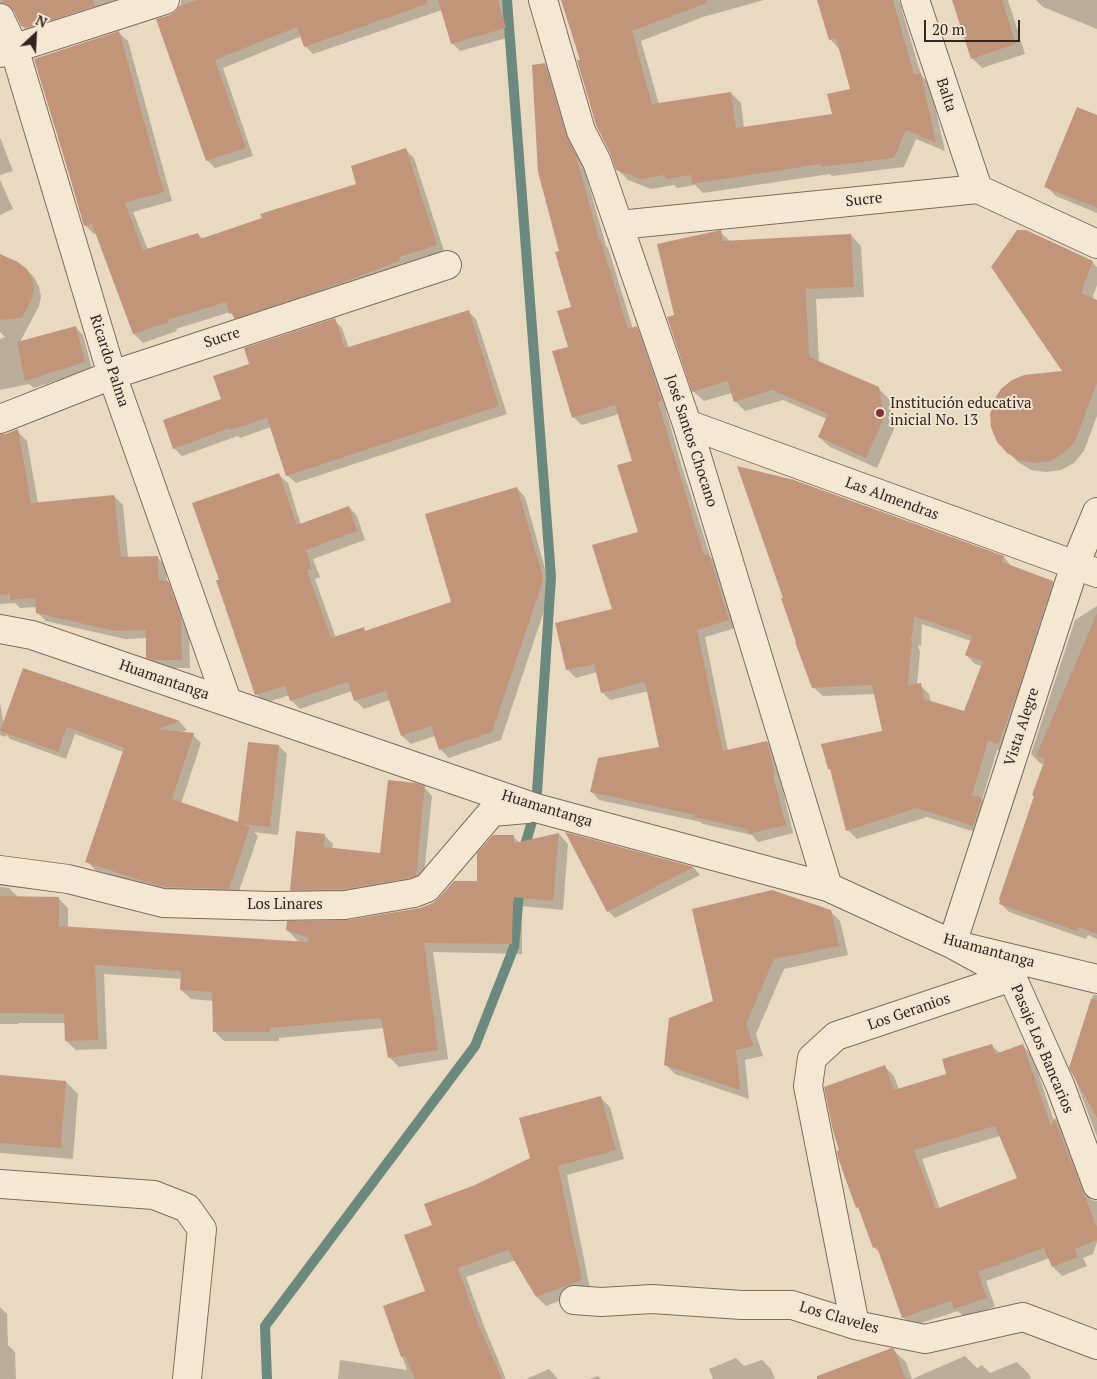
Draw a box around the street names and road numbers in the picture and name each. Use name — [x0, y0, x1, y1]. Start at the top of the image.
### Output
street label: Balta — [932, 76, 960, 114]
street label: Sucre — [845, 189, 883, 211]
street label: Ricardo Palma — [86, 312, 132, 410]
street label: Sucre — [202, 324, 242, 352]
street label: José Santos Chocano — [661, 373, 721, 509]
street label: Las Almendras — [843, 474, 941, 524]
street label: Huamantanga — [117, 656, 211, 704]
street label: Vista Alegre — [1001, 685, 1043, 769]
street label: Huamantanga — [499, 787, 595, 831]
street label: Los Linares — [247, 896, 323, 914]
street label: Huamantanga — [941, 930, 1037, 972]
street label: Pasaje Los Bancarios — [1007, 982, 1077, 1116]
street label: Los Geranios — [865, 989, 953, 1035]
street label: Los Claveles — [797, 1298, 881, 1338]

